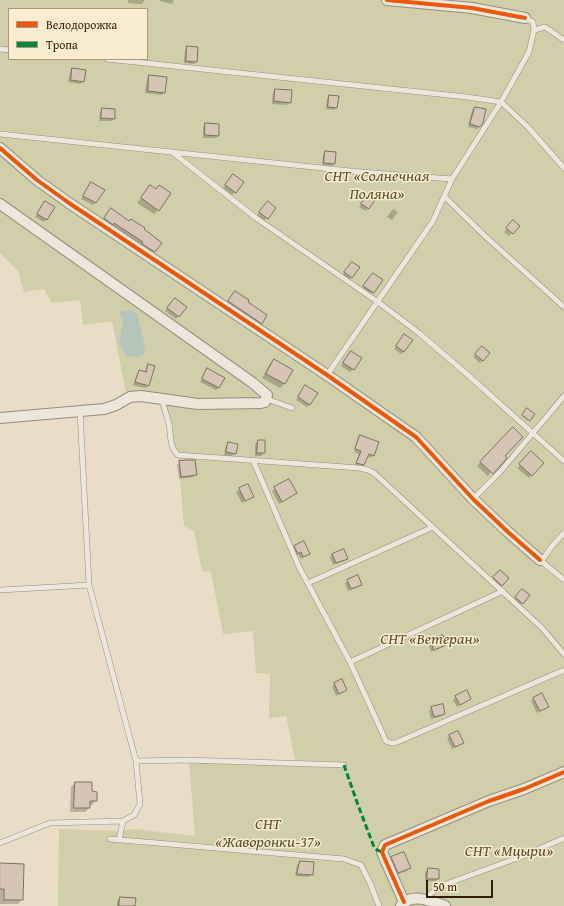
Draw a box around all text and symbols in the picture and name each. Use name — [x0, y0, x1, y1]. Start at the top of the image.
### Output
legend — [8, 8, 148, 60]
text: Велодорожка — [46, 16, 117, 33]
text: Тропа — [46, 36, 78, 53]
park label: СНТ «Солнечная Поляна» — [325, 167, 429, 205]
park label: СНТ «Ветеран» — [380, 630, 480, 650]
park label: СНТ «Жаворонки-37» — [215, 815, 321, 853]
park label: СНТ «Мцыри» — [465, 842, 553, 862]
scale bar — [428, 872, 495, 898]
text: 50 m — [433, 878, 457, 895]

